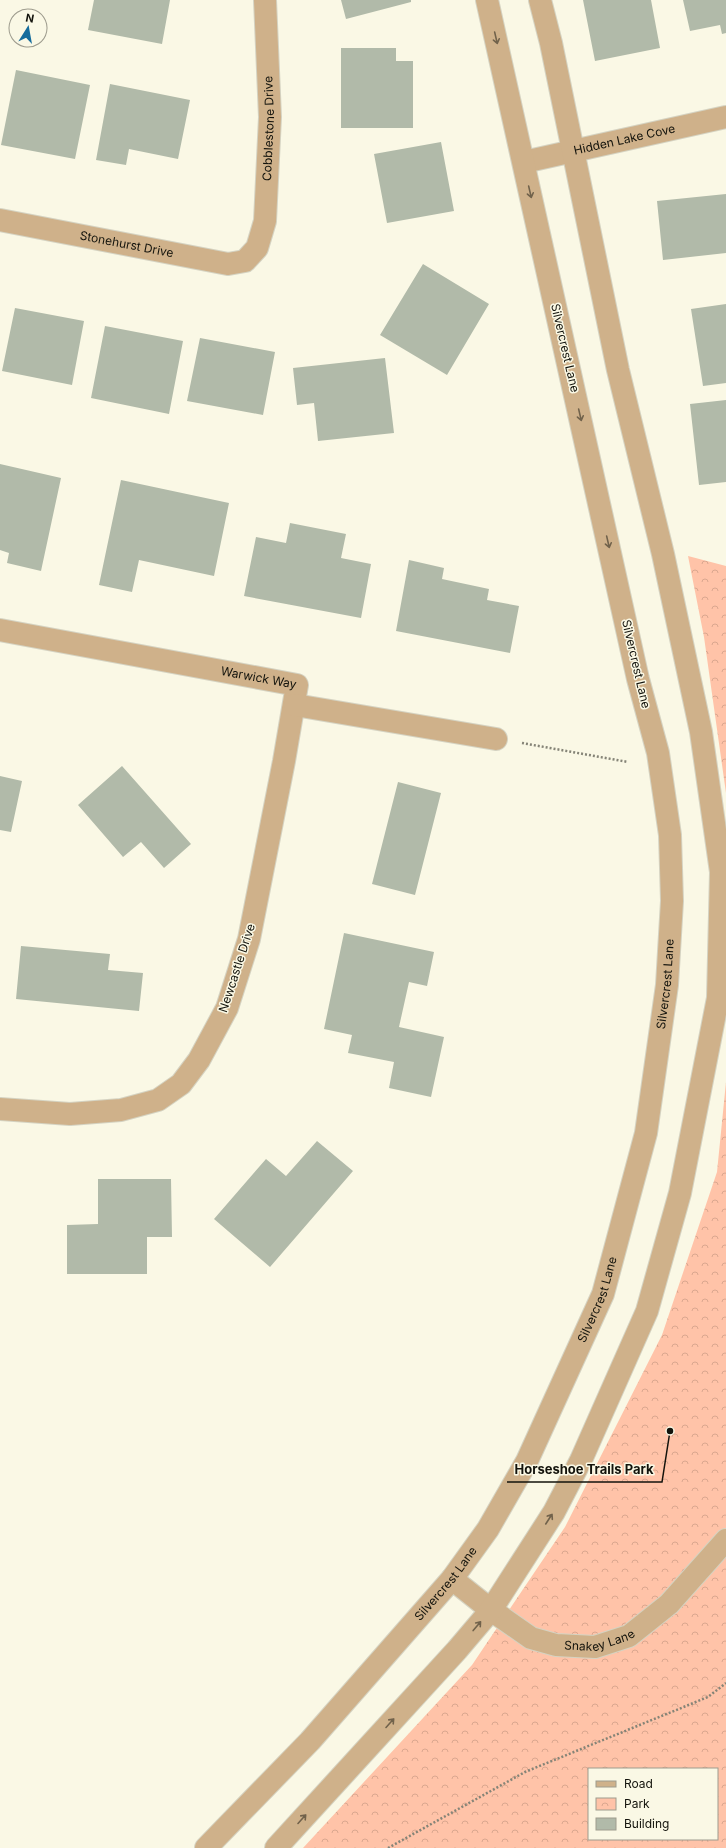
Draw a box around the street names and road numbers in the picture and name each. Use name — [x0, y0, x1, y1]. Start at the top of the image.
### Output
street label: Cobblestone Drive — [259, 76, 277, 181]
street label: Hidden Lake Cove — [572, 121, 677, 158]
street label: Stonehurst Drive — [79, 228, 175, 260]
street label: Silvercrest Lane — [548, 302, 583, 394]
street label: Silvercrest Lane — [619, 618, 654, 710]
street label: Warwick Way — [220, 663, 298, 692]
street label: Newcastle Drive — [215, 922, 258, 1014]
street label: Silvercrest Lane — [653, 938, 677, 1030]
street label: Silvercrest Lane — [574, 1255, 620, 1345]
street label: Silvercrest Lane — [411, 1544, 480, 1624]
street label: Snakey Lane — [564, 1626, 638, 1655]

